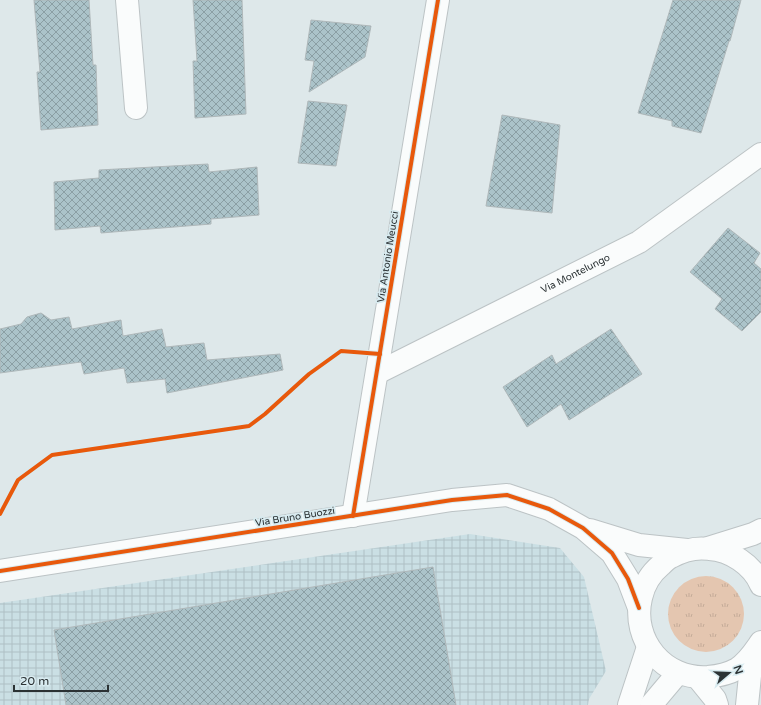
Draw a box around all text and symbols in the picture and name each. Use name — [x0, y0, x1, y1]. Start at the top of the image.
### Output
street label: Via Antonio Meucci — [375, 210, 401, 304]
street label: Via Montelungo — [539, 251, 612, 296]
street label: Via Bruno Buozzi — [254, 505, 336, 529]
north arrow — [709, 653, 749, 693]
text: N — [730, 664, 746, 676]
scale bar — [14, 667, 108, 693]
text: 20 m — [20, 674, 49, 688]

